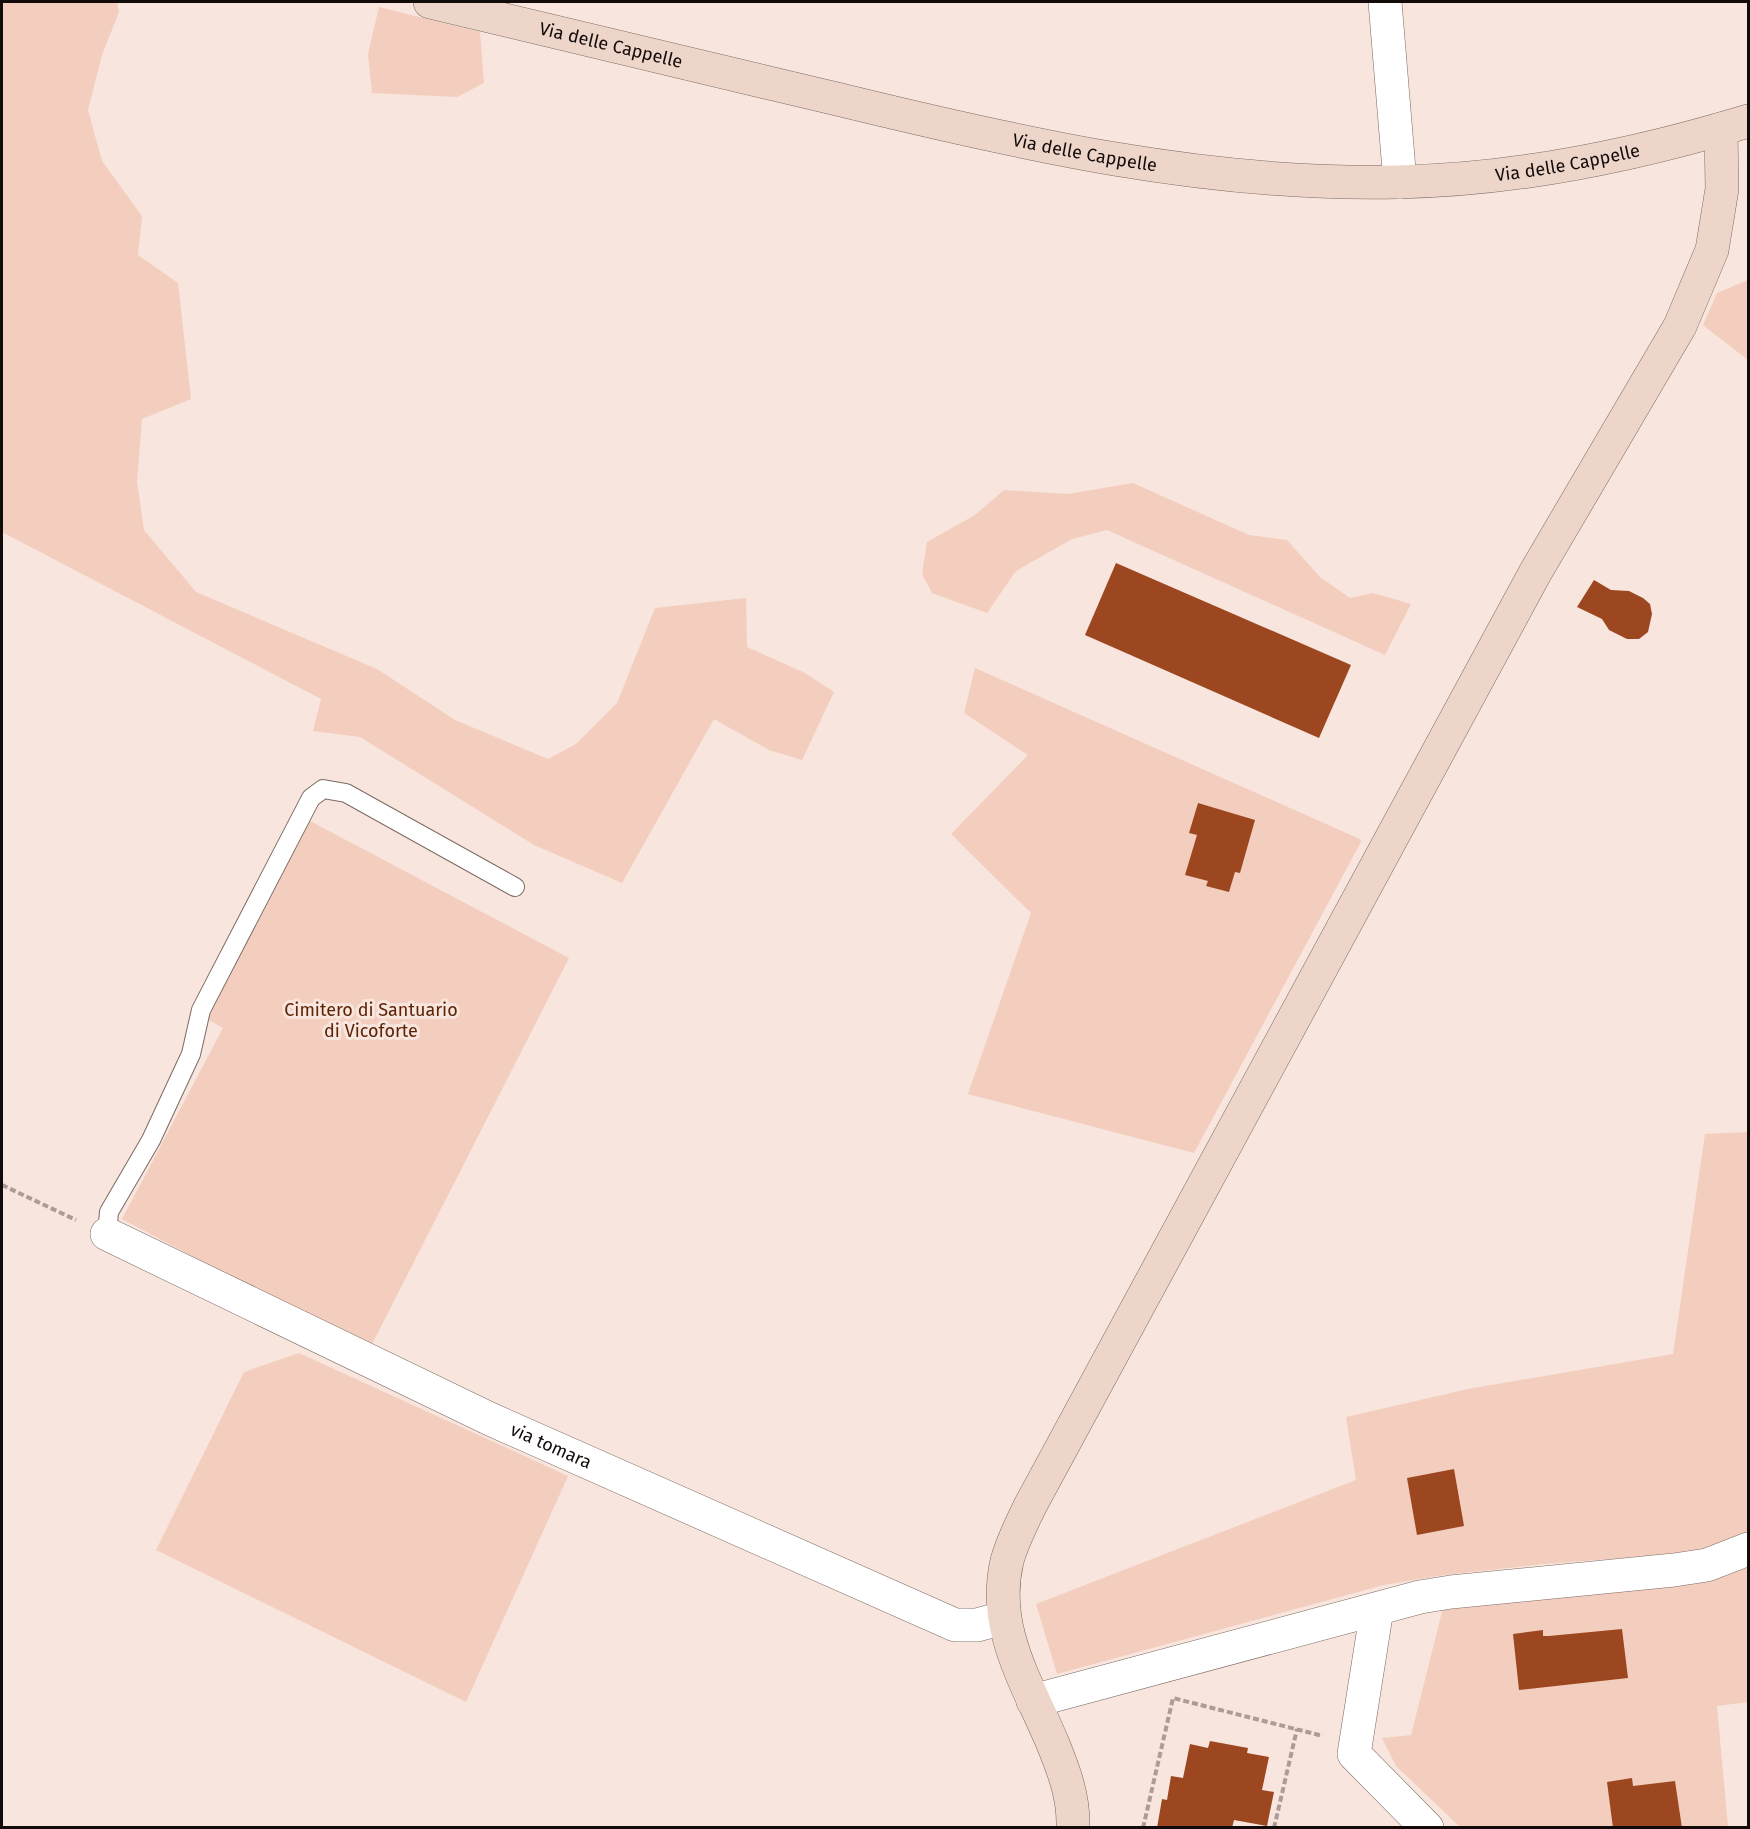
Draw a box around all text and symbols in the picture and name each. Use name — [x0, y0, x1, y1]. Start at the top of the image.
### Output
street label: Via delle Cappelle — [537, 17, 685, 73]
street label: Via delle Cappelle — [1010, 129, 1159, 176]
street label: Via delle Cappelle — [1494, 139, 1642, 186]
park label: Cimitero di Santuario di Vicoforte — [284, 999, 458, 1042]
street label: via tomara — [507, 1418, 595, 1474]

